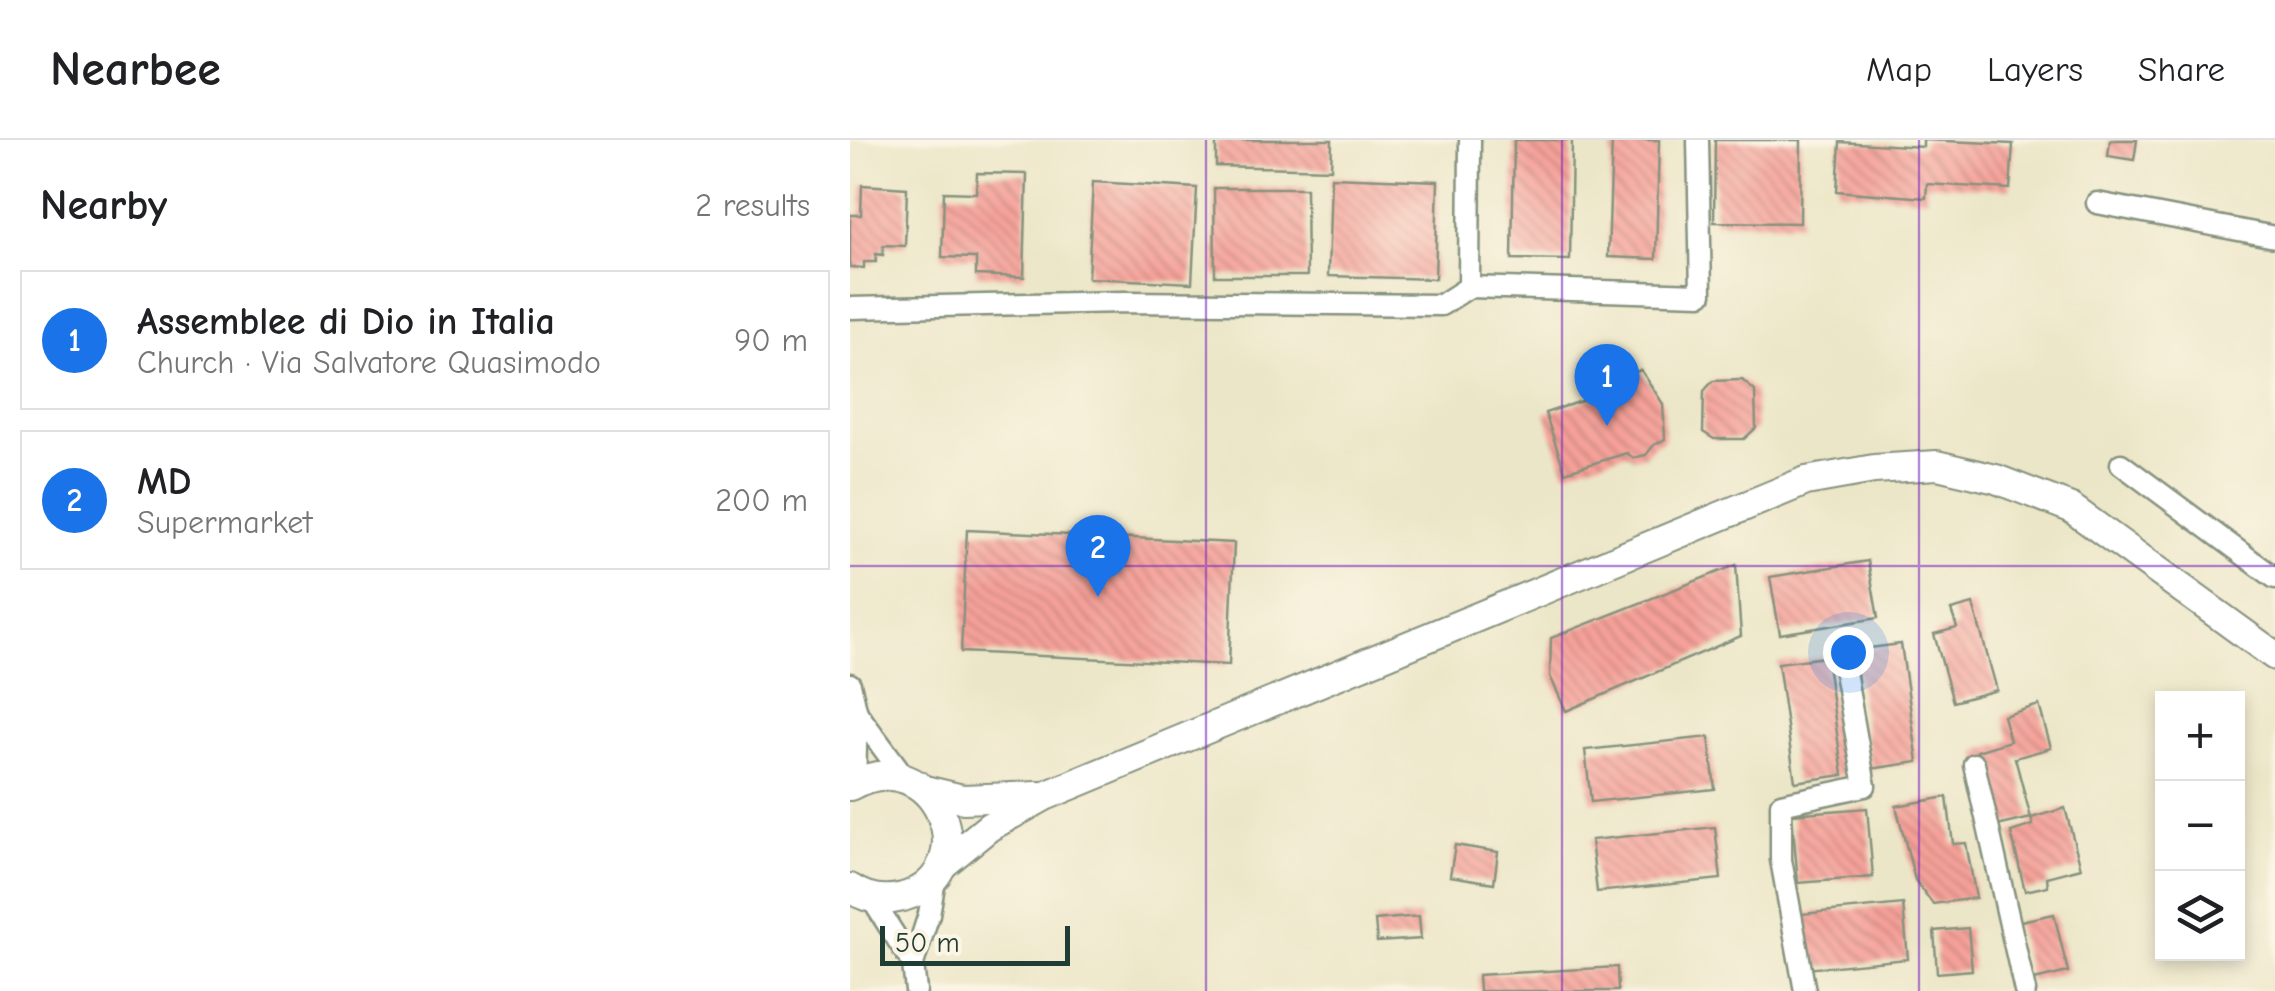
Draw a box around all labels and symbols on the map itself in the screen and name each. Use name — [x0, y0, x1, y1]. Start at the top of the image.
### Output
pin: 1 — [1574, 344, 1640, 426]
pin: 2 — [1066, 514, 1130, 597]
your location — [1823, 627, 1874, 678]
scale bar — [880, 921, 1070, 966]

